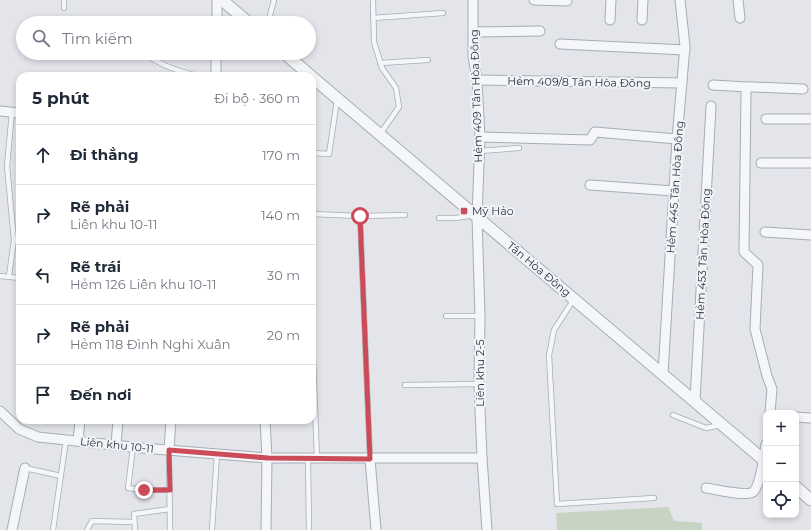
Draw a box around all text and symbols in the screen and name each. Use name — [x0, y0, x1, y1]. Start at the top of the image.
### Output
search box — [16, 16, 316, 60]
icon: search — [30, 27, 52, 49]
text: Tìm kiếm — [62, 29, 133, 48]
street label: Hẻm 409 Tân Hòa Đông — [467, 29, 485, 163]
street label: Hẻm 409/8 Tân Hòa Đông — [507, 74, 651, 90]
text: 5 phút — [32, 88, 89, 108]
text: Đi bộ · 360 m — [214, 90, 300, 106]
street label: Hẻm 445 Tân Hòa Đông — [663, 120, 687, 254]
icon: ahead — [32, 144, 54, 166]
text: Đi thẳng — [70, 145, 138, 164]
text: 170 m — [262, 147, 300, 163]
street label: Hẻm 453 Tân Hòa Đông — [693, 188, 713, 320]
text: Rẽ phải — [70, 197, 129, 216]
icon: right — [32, 204, 54, 226]
place label: Mỹ Hảo — [472, 204, 514, 218]
marker: Mỹ Hảo — [459, 206, 469, 216]
text: 140 m — [261, 207, 300, 223]
route start — [351, 207, 369, 225]
text: Liên khu 10-11 — [70, 216, 157, 232]
street label: Tân Hòa Đông — [504, 238, 574, 300]
text: Rẽ trái — [70, 257, 121, 276]
icon: left — [32, 264, 54, 286]
text: 30 m — [267, 267, 300, 283]
text: Hẻm 126 Liên khu 10-11 — [70, 276, 216, 292]
text: Rẽ phải — [70, 317, 129, 336]
icon: right — [32, 324, 54, 346]
text: 20 m — [267, 327, 300, 343]
text: Hẻm 118 Đình Nghi Xuân — [70, 336, 231, 352]
street label: Liên khu 2-5 — [473, 339, 487, 407]
icon: arrive — [32, 384, 54, 406]
text: Đến nơi — [70, 385, 131, 404]
map controls — [763, 410, 799, 518]
button: + — [763, 410, 799, 446]
street label: Liên khu 10-11 — [79, 434, 155, 456]
button: − — [763, 446, 799, 482]
route end — [135, 481, 153, 499]
button: locate — [763, 482, 799, 518]

